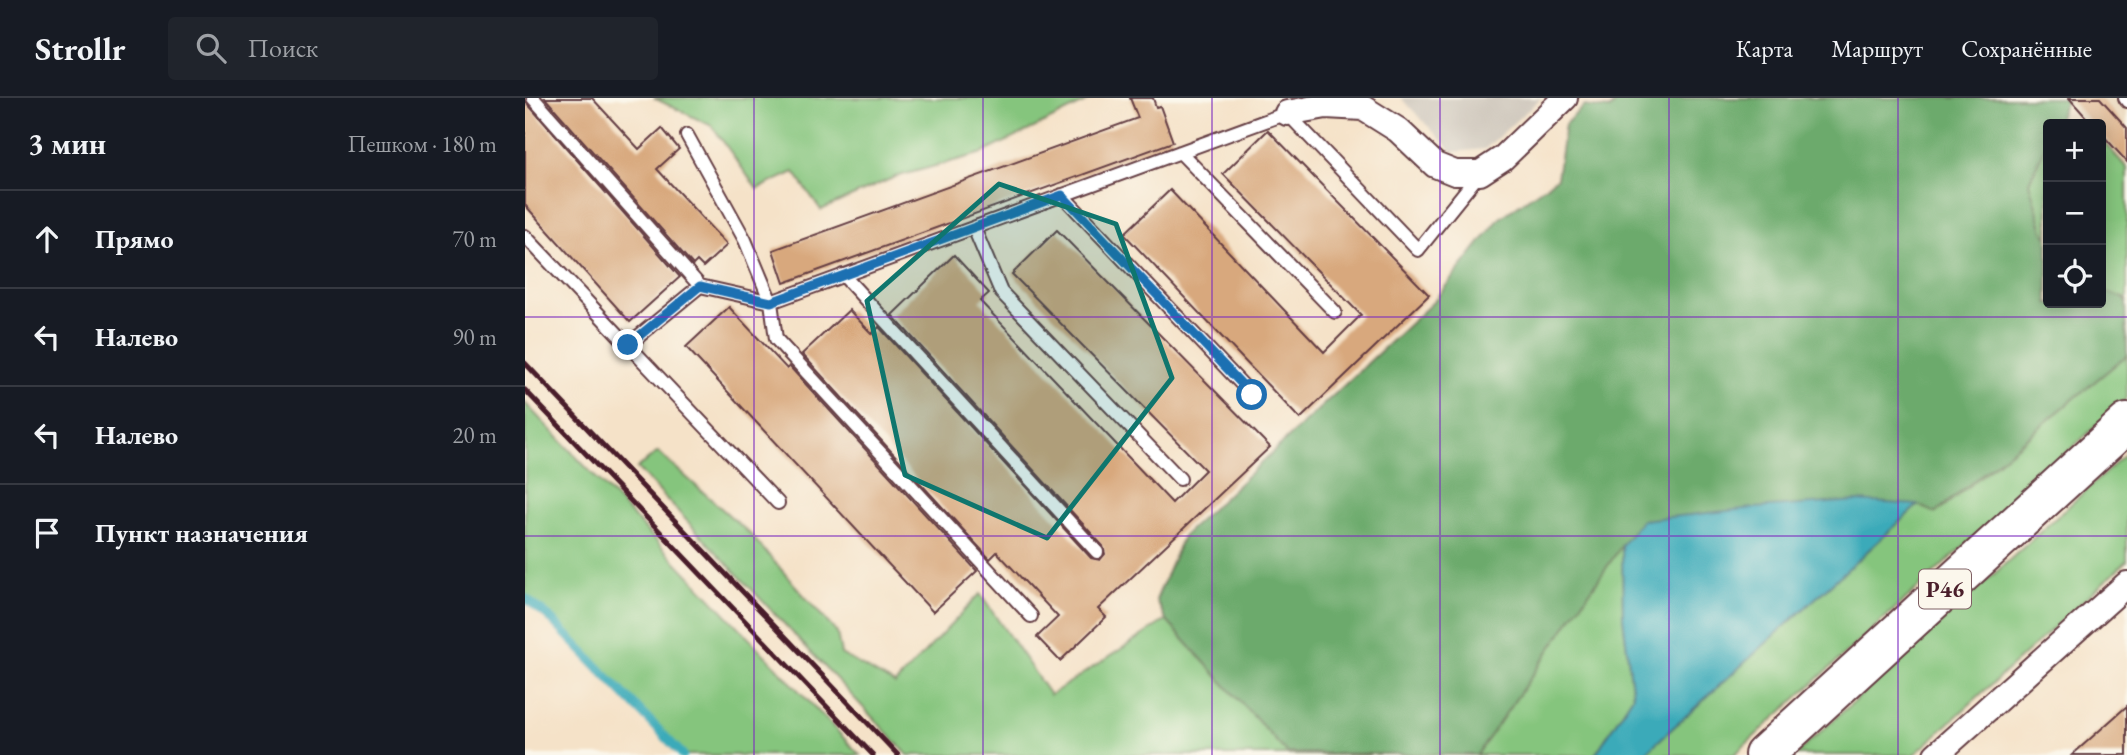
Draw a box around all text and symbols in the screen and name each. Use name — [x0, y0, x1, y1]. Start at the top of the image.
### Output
search box — [168, 17, 658, 80]
text: Strollr — [35, 27, 126, 70]
icon: search — [192, 29, 230, 67]
text: Поиск — [248, 31, 318, 65]
text: Карта — [1736, 33, 1793, 64]
text: Маршрут — [1831, 33, 1923, 64]
text: Сохранённые — [1961, 33, 2092, 64]
map controls — [2043, 119, 2106, 308]
button: + — [2043, 119, 2106, 182]
text: 3 мин — [28, 124, 106, 163]
text: Пешком · 180 m — [348, 129, 497, 159]
button: − — [2043, 182, 2106, 245]
icon: ahead — [28, 220, 66, 258]
text: Прямо — [95, 222, 174, 256]
text: 70 m — [452, 224, 497, 254]
button: locate — [2043, 245, 2106, 308]
icon: left — [28, 318, 66, 356]
text: Налево — [95, 320, 178, 354]
text: 90 m — [452, 322, 497, 352]
route end — [612, 329, 643, 360]
route start — [1236, 379, 1267, 410]
icon: left — [28, 416, 66, 454]
text: Налево — [95, 418, 178, 452]
text: 20 m — [452, 420, 497, 450]
icon: arrive — [28, 514, 66, 552]
text: Пункт назначения — [95, 516, 308, 550]
road number: Р46 — [1919, 569, 1971, 608]

